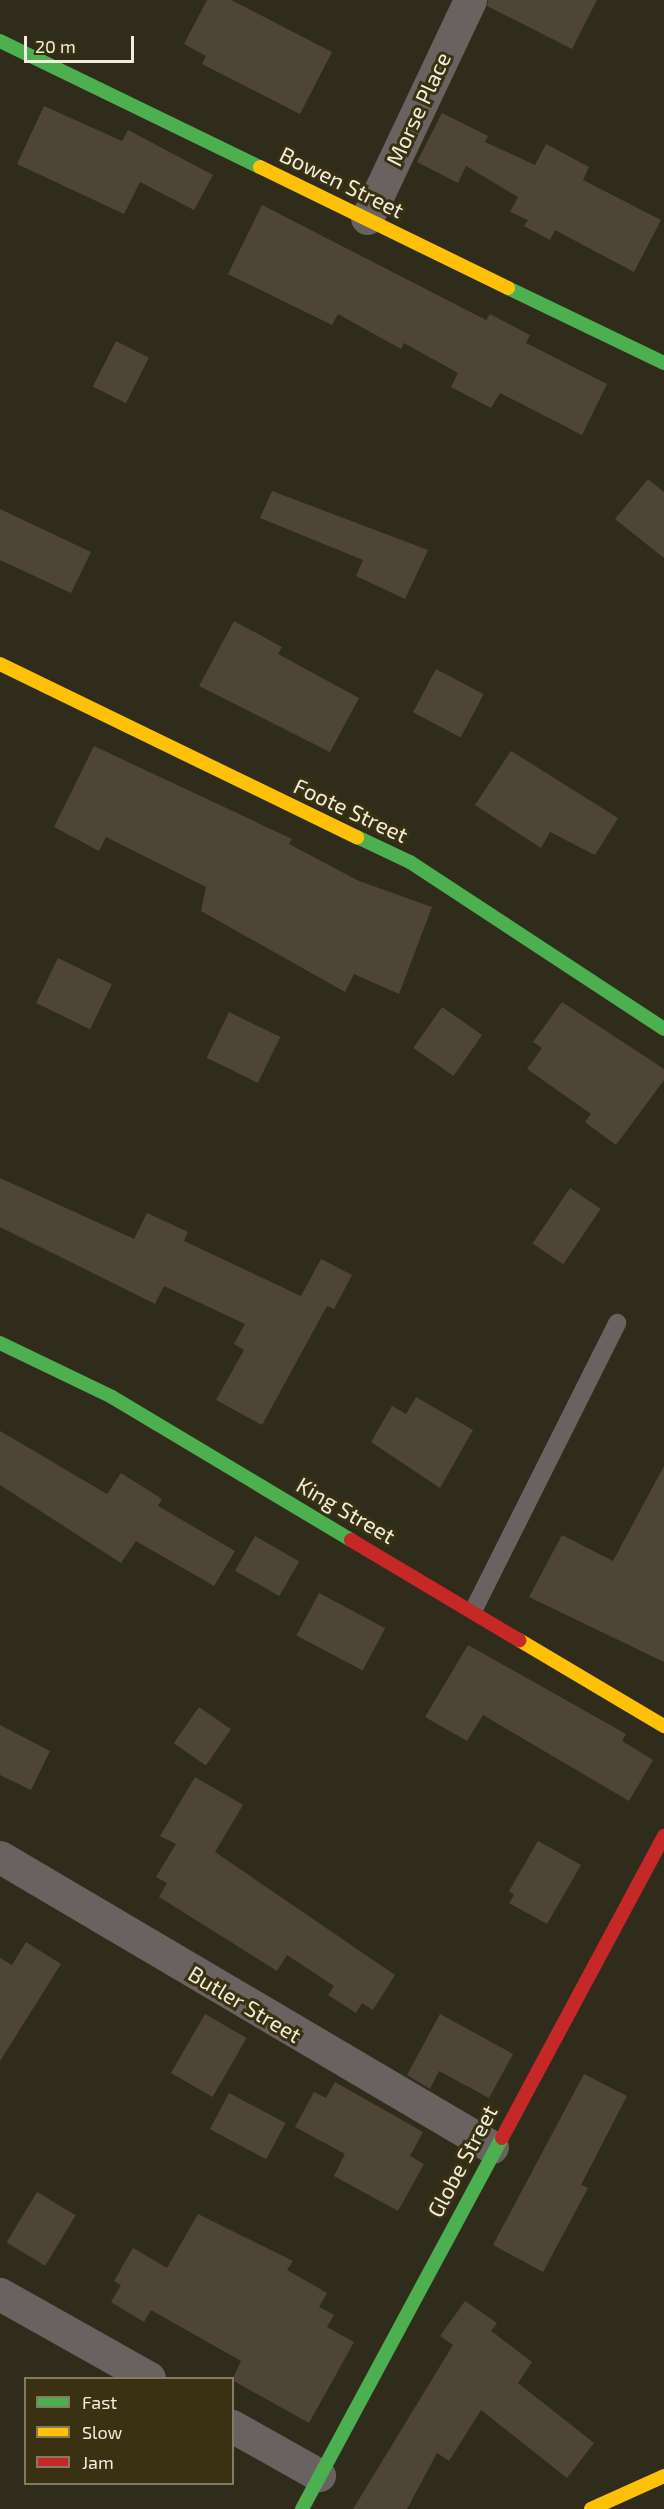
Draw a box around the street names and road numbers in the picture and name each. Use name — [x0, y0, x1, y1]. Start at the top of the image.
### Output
street label: Morse Place — [380, 48, 456, 170]
street label: Bowen Street — [276, 141, 408, 223]
street label: Foote Street — [290, 772, 412, 848]
street label: King Street — [292, 1471, 400, 1549]
street label: Butler Street — [183, 1960, 307, 2048]
street label: Globe Street — [421, 2100, 503, 2222]

